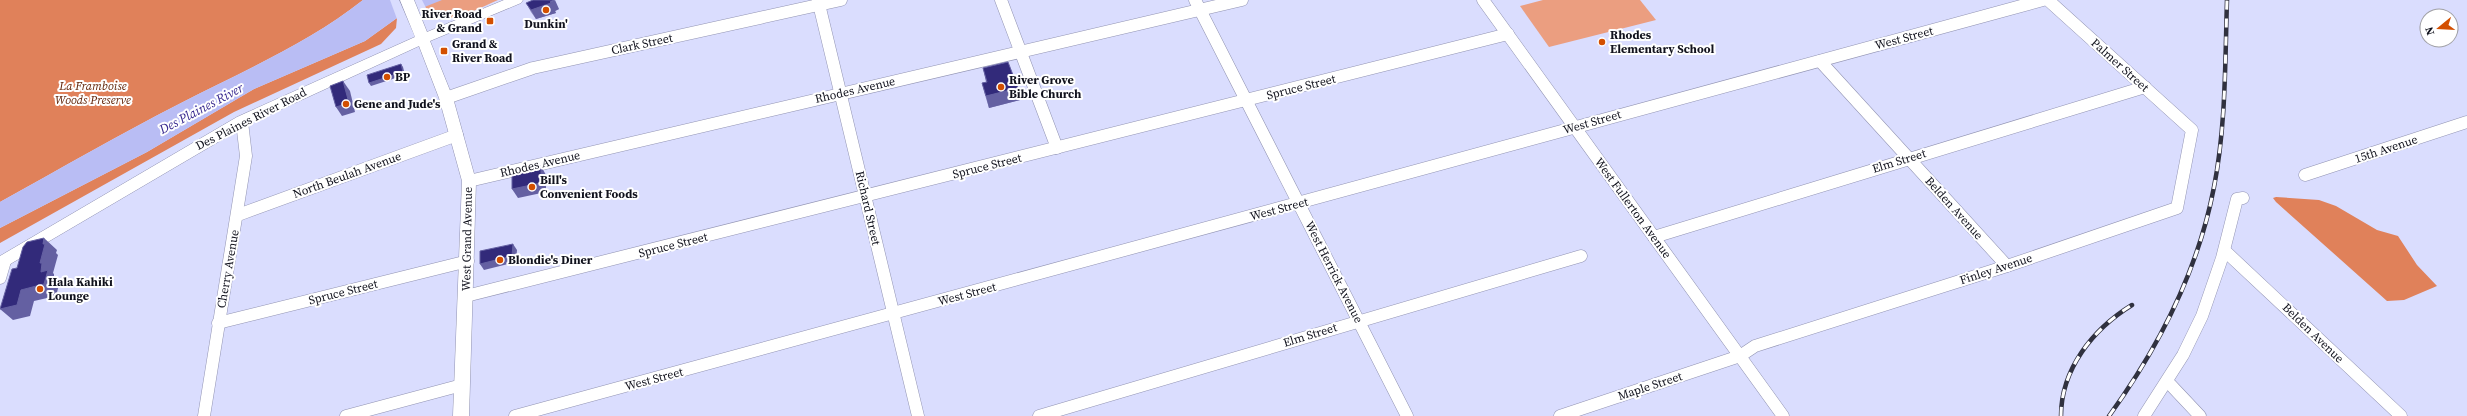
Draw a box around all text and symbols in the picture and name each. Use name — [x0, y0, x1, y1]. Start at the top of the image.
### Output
marker: Dunkin' — [541, 5, 551, 15]
place label: River Road & Grand — [422, 6, 482, 36]
north arrow — [2419, 8, 2459, 48]
marker: River Road & Grand — [485, 16, 495, 26]
place label: Dunkin' — [524, 16, 568, 32]
street label: West Street — [1873, 23, 1935, 53]
text: N — [2422, 25, 2438, 37]
place label: Rhodes Elementary School — [1610, 27, 1715, 57]
street label: Clark Street — [610, 30, 674, 58]
street label: Palmer Street — [2088, 35, 2152, 95]
place label: Grand & River Road — [452, 36, 512, 66]
marker: Rhodes Elementary School — [1597, 37, 1607, 47]
marker: Grand & River Road — [439, 46, 449, 56]
place label: BP — [395, 69, 411, 85]
street label: Spruce Street — [1265, 71, 1337, 103]
marker: BP — [382, 72, 392, 82]
place label: River Grove Bible Church — [1009, 72, 1082, 102]
street label: Rhodes Avenue — [813, 73, 897, 107]
park label: La Framboise Woods Preserve — [55, 78, 131, 108]
water label: Des Plaines River — [155, 79, 247, 138]
marker: River Grove Bible Church — [996, 82, 1006, 92]
street label: Des Plaines River Road — [193, 84, 309, 154]
place label: Gene and Jude's — [354, 96, 441, 112]
marker: Gene and Jude's — [341, 99, 351, 109]
street label: West Street — [1561, 106, 1623, 138]
street label: 15th Avenue — [2352, 131, 2420, 167]
street label: Elm Street — [1870, 145, 1928, 177]
street label: Rhodes Avenue — [498, 147, 582, 181]
street label: North Beulah Avenue — [291, 148, 403, 202]
street label: Spruce Street — [951, 150, 1023, 182]
street label: West Fullerton Avenue — [1591, 154, 1675, 262]
street label: Richard Street — [852, 169, 884, 247]
place label: Bill's Convenient Foods — [540, 172, 638, 202]
street label: Belden Avenue — [1921, 173, 1987, 243]
marker: Bill's Convenient Foods — [527, 182, 537, 192]
street label: West Grand Avenue — [458, 187, 476, 291]
street label: West Street — [1248, 194, 1310, 224]
street label: West Herrick Avenue — [1301, 218, 1367, 326]
street label: Cherry Avenue — [213, 228, 243, 310]
street label: Spruce Street — [637, 229, 709, 261]
street label: Finley Avenue — [1958, 250, 2034, 288]
place label: Blondie's Diner — [508, 252, 593, 268]
marker: Blondie's Diner — [495, 255, 505, 265]
place label: Hala Kahiki Lounge — [48, 274, 113, 304]
street label: Spruce Street — [307, 276, 379, 308]
street label: West Street — [936, 279, 998, 309]
marker: Hala Kahiki Lounge — [35, 284, 45, 294]
street label: Belden Avenue — [2279, 300, 2347, 366]
street label: Elm Street — [1281, 319, 1339, 351]
street label: West Street — [623, 364, 685, 394]
street label: Maple Street — [1616, 368, 1684, 404]

